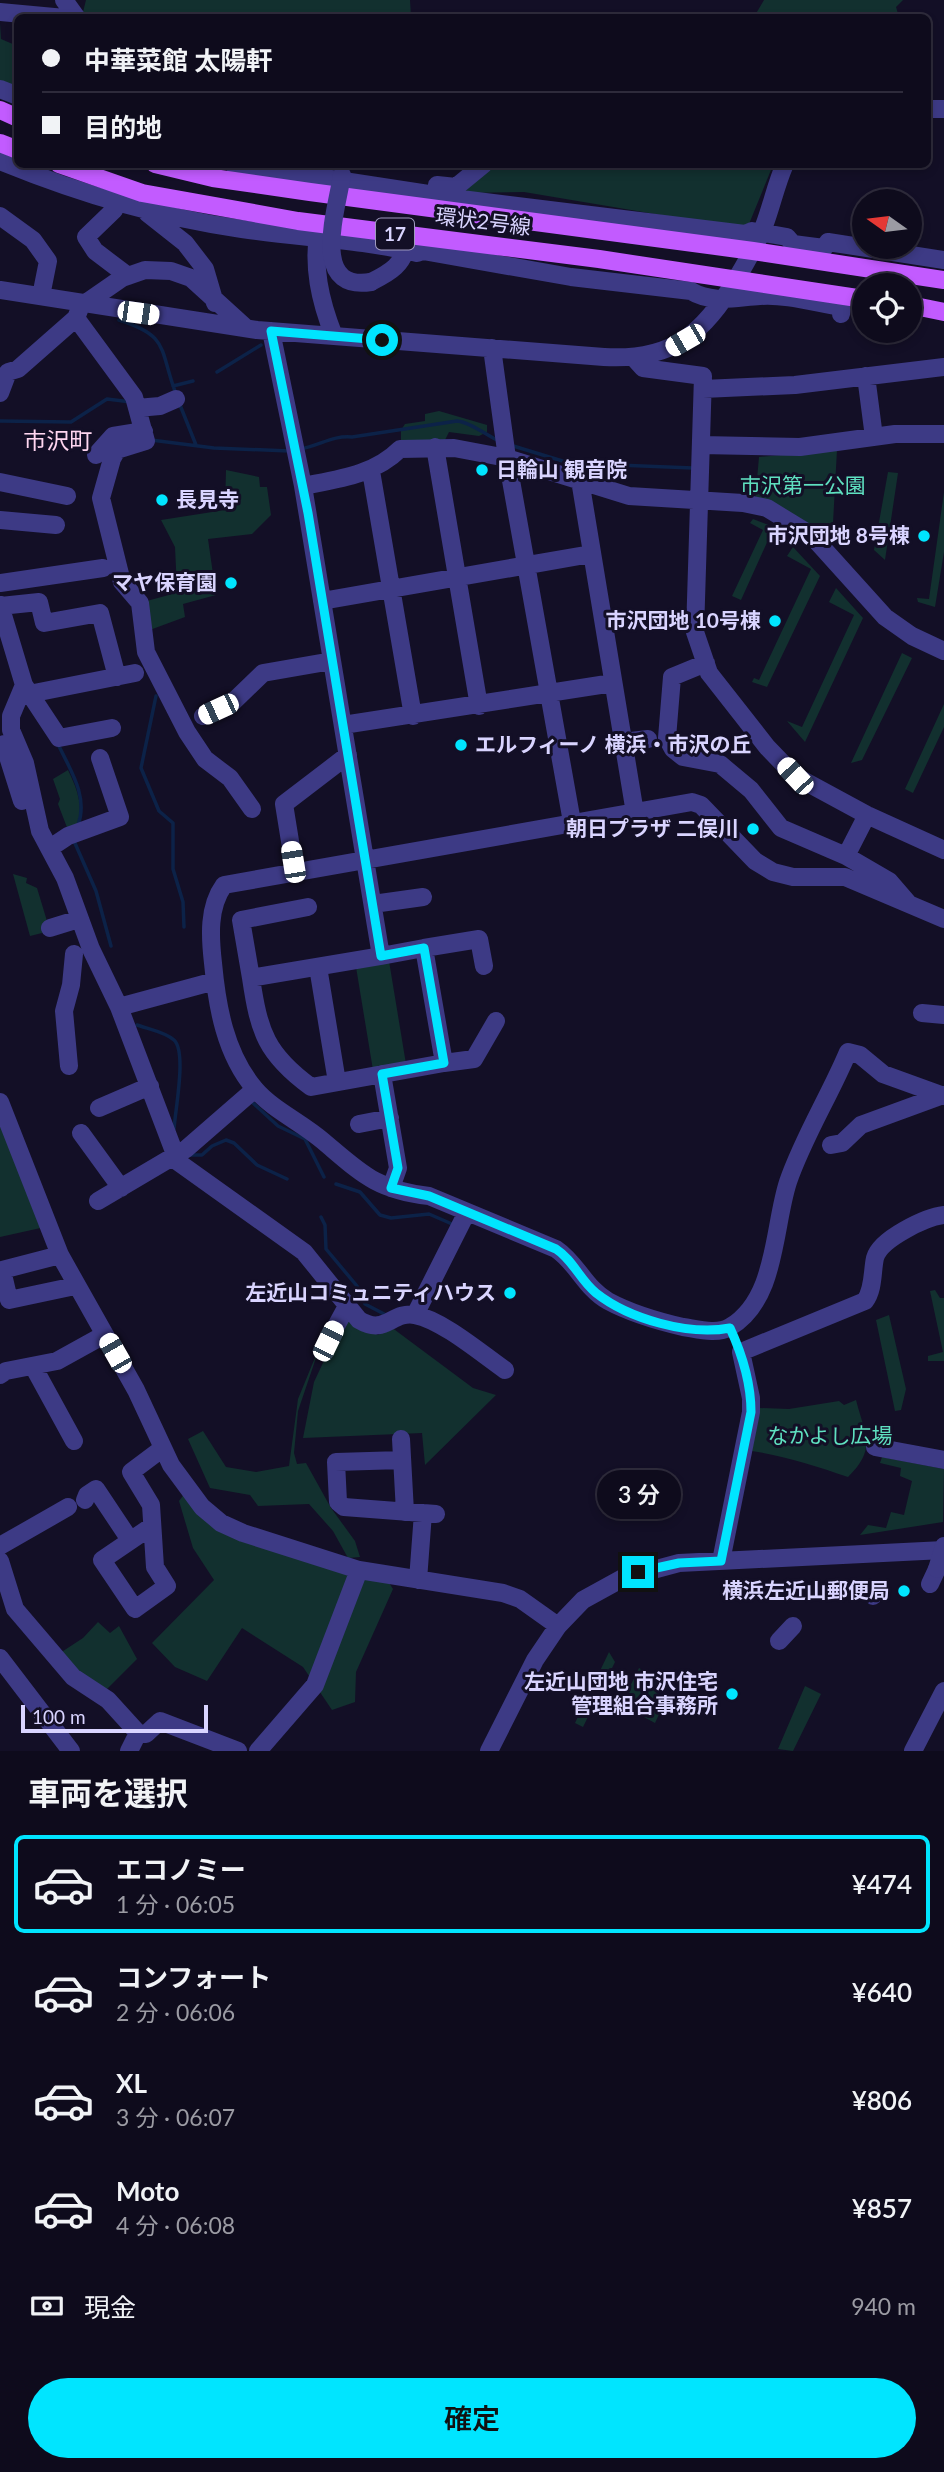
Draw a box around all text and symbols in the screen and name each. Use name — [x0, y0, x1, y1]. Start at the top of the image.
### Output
text: 中華菜館 太陽軒 — [84, 44, 272, 76]
text: 目的地 — [84, 111, 162, 143]
north arrow — [852, 189, 922, 259]
map controls — [852, 189, 922, 343]
street label: 環状2号線 — [434, 202, 532, 239]
road number: 17 — [376, 218, 414, 250]
button: locate — [852, 273, 922, 343]
car — [116, 300, 161, 326]
car — [662, 320, 709, 360]
route start — [366, 324, 398, 356]
district label: 市沢町 — [24, 426, 93, 454]
place label: 日輪山 観音院 — [496, 456, 627, 481]
marker: 日輪山 観音院 — [474, 462, 490, 478]
park label: 市沢第一公園 — [740, 472, 866, 497]
place label: 長見寺 — [176, 486, 239, 511]
marker: 長見寺 — [154, 492, 170, 508]
place label: 市沢団地 8号棟 — [767, 522, 910, 547]
marker: 市沢団地 8号棟 — [916, 528, 932, 544]
place label: マヤ保育園 — [112, 569, 217, 594]
marker: マヤ保育園 — [223, 575, 239, 591]
place label: 市沢団地 10号棟 — [606, 607, 761, 632]
marker: 市沢団地 10号棟 — [767, 613, 783, 629]
car — [195, 691, 242, 727]
place label: エルフィーノ 横浜・市沢の丘 — [475, 731, 751, 756]
marker: エルフィーノ 横浜・市沢の丘 — [453, 737, 469, 753]
car — [773, 753, 818, 799]
place label: 朝日プラザ 二俣川 — [566, 815, 739, 840]
marker: 朝日プラザ 二俣川 — [745, 821, 761, 837]
car — [280, 840, 307, 884]
place label: 左近山コミュニティハウス — [245, 1279, 496, 1304]
marker: 左近山コミュニティハウス — [502, 1285, 518, 1301]
car — [310, 1318, 347, 1364]
car — [96, 1330, 135, 1376]
park label: なかよし広場 — [768, 1422, 892, 1447]
callout: 3 分 — [596, 1470, 680, 1520]
text: 3 分 — [618, 1480, 660, 1508]
route end — [622, 1556, 654, 1588]
place label: 横浜左近山郵便局 — [722, 1577, 890, 1602]
marker: 横浜左近山郵便局 — [896, 1583, 912, 1599]
place label: 左近山団地 市沢住宅 管理組合事務所 — [524, 1668, 718, 1717]
marker: 左近山団地 市沢住宅 管理組合事務所 — [724, 1686, 740, 1702]
scale bar — [21, 1702, 208, 1734]
text: 100 m — [32, 1705, 86, 1728]
text: 車両を選択 — [28, 1773, 188, 1812]
icon: car — [32, 1853, 95, 1916]
text: エコノミー — [116, 1853, 246, 1885]
text: ¥474 — [852, 1868, 912, 1900]
text: 1 分 · 06:05 — [116, 1890, 235, 1918]
icon: car — [32, 1961, 95, 2024]
text: コンフォート — [116, 1961, 271, 1993]
text: ¥640 — [852, 1976, 912, 2008]
text: 2 分 · 06:06 — [116, 1998, 235, 2026]
text: XL — [116, 2067, 147, 2099]
icon: car — [32, 2069, 95, 2132]
text: ¥806 — [852, 2084, 912, 2116]
text: 3 分 · 06:07 — [116, 2103, 235, 2131]
text: Moto — [116, 2175, 179, 2207]
icon: car — [32, 2177, 95, 2240]
text: ¥857 — [852, 2192, 912, 2224]
text: 4 分 · 06:08 — [116, 2211, 235, 2239]
icon: cash — [28, 2287, 66, 2325]
text: 現金 — [84, 2291, 136, 2323]
text: 940 m — [851, 2292, 916, 2320]
button: 確定 — [28, 2378, 916, 2458]

